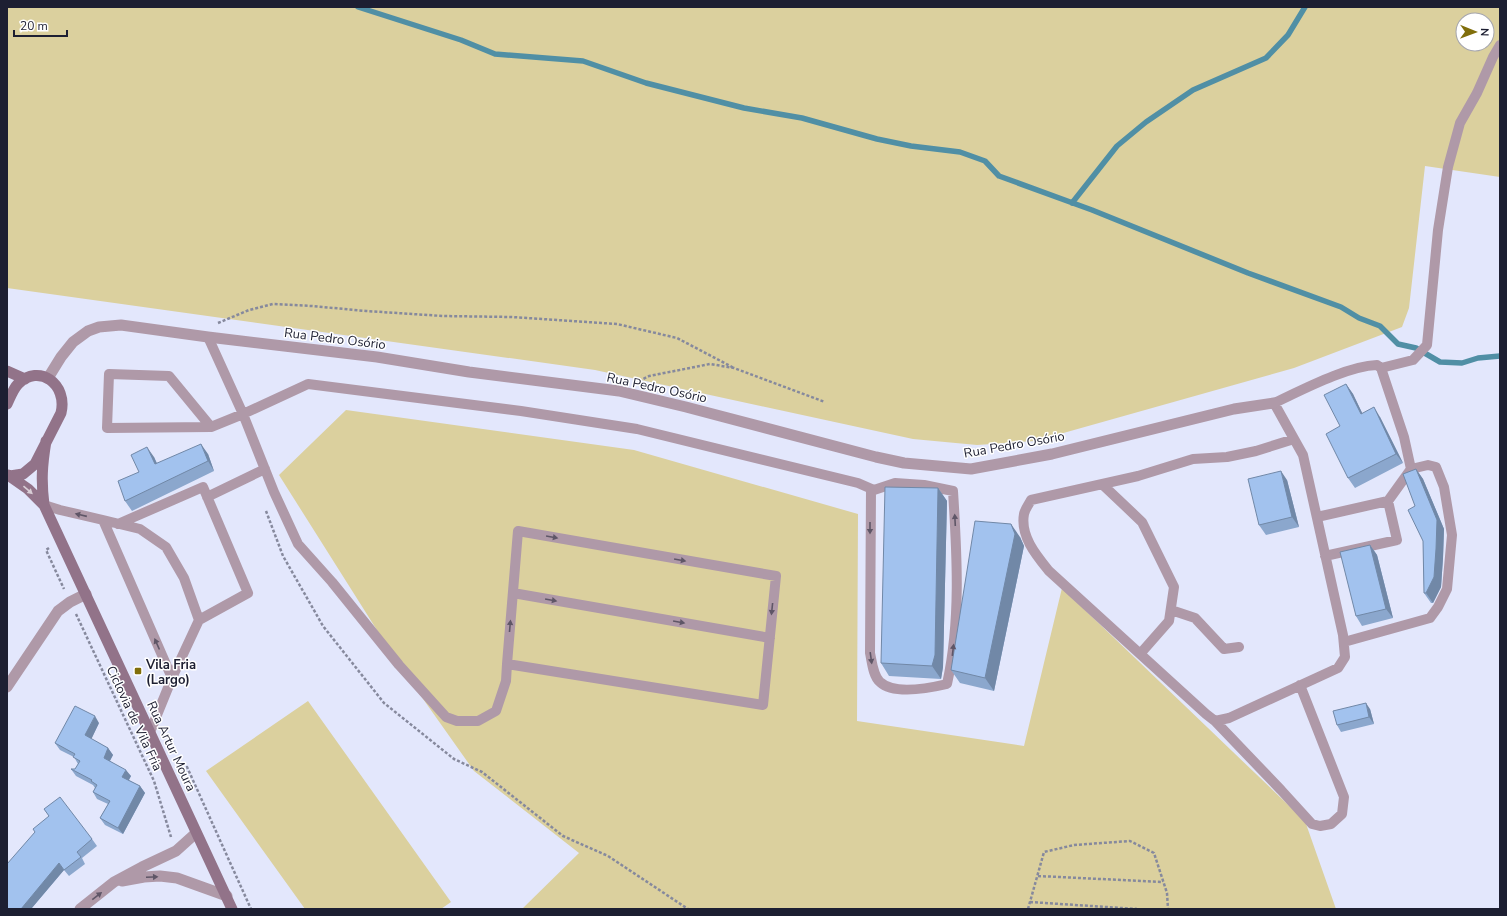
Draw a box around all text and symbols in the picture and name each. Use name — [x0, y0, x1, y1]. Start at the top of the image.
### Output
scale bar — [14, 12, 67, 38]
north arrow — [1455, 12, 1495, 52]
text: 20 m — [20, 18, 48, 34]
text: N — [1477, 28, 1492, 36]
street label: Rua Pedro Osório — [283, 324, 387, 354]
street label: Rua Pedro Osório — [605, 369, 709, 407]
street label: Rua Pedro Osório — [962, 427, 1066, 463]
one-way arrow — [23, 485, 33, 494]
one-way arrow — [75, 512, 87, 518]
one-way arrow — [951, 514, 958, 526]
one-way arrow — [867, 522, 873, 535]
one-way arrow — [546, 534, 559, 540]
one-way arrow — [674, 557, 687, 563]
one-way arrow — [545, 597, 557, 603]
one-way arrow — [769, 603, 776, 615]
one-way arrow — [507, 619, 514, 632]
one-way arrow — [673, 619, 685, 625]
one-way arrow — [154, 638, 160, 650]
one-way arrow — [949, 644, 956, 656]
one-way arrow — [868, 652, 874, 664]
place label: Vila Fria (Largo) — [145, 656, 196, 689]
street label: Ciclovia de Vila Fria — [102, 663, 166, 774]
marker: Vila Fria (Largo) — [133, 666, 143, 676]
street label: Rua Artur Moura — [142, 698, 200, 794]
one-way arrow — [146, 873, 158, 880]
one-way arrow — [91, 891, 102, 900]

